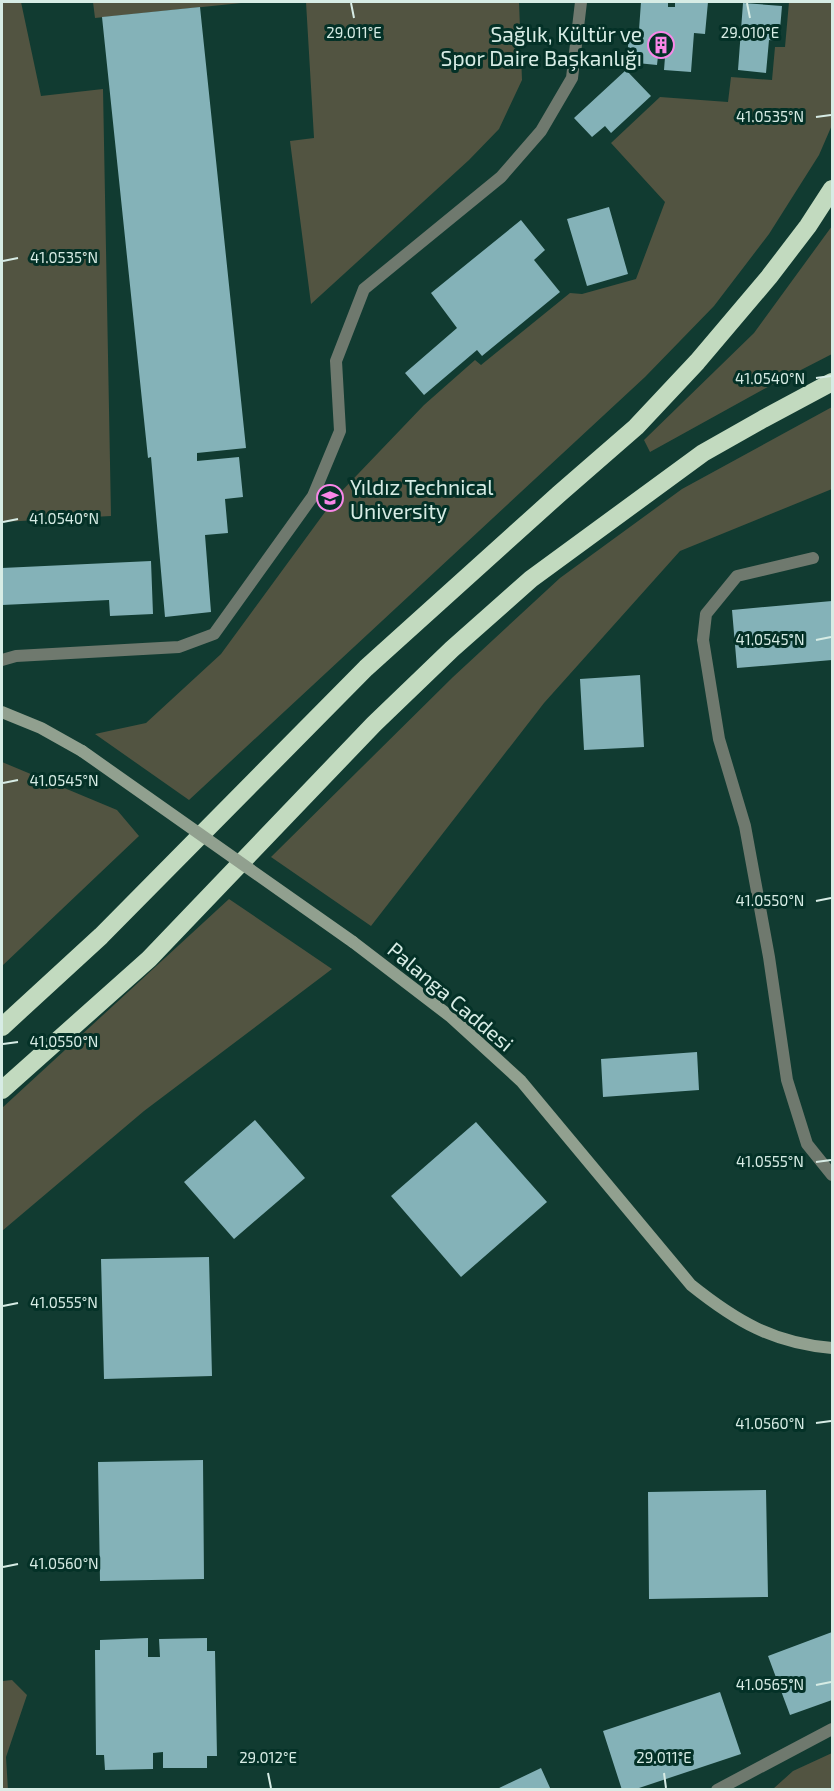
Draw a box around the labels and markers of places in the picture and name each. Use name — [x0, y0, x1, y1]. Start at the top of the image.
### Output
place label: Sağlık, Kültür ve Spor Daire Başkanlığı — [441, 21, 642, 72]
building icon: Sağlık, Kültür ve Spor Daire Başkanlığı — [646, 30, 676, 60]
place label: Yıldız Technical University — [350, 474, 494, 523]
school or university icon: Yıldız Technical University — [315, 483, 345, 513]

